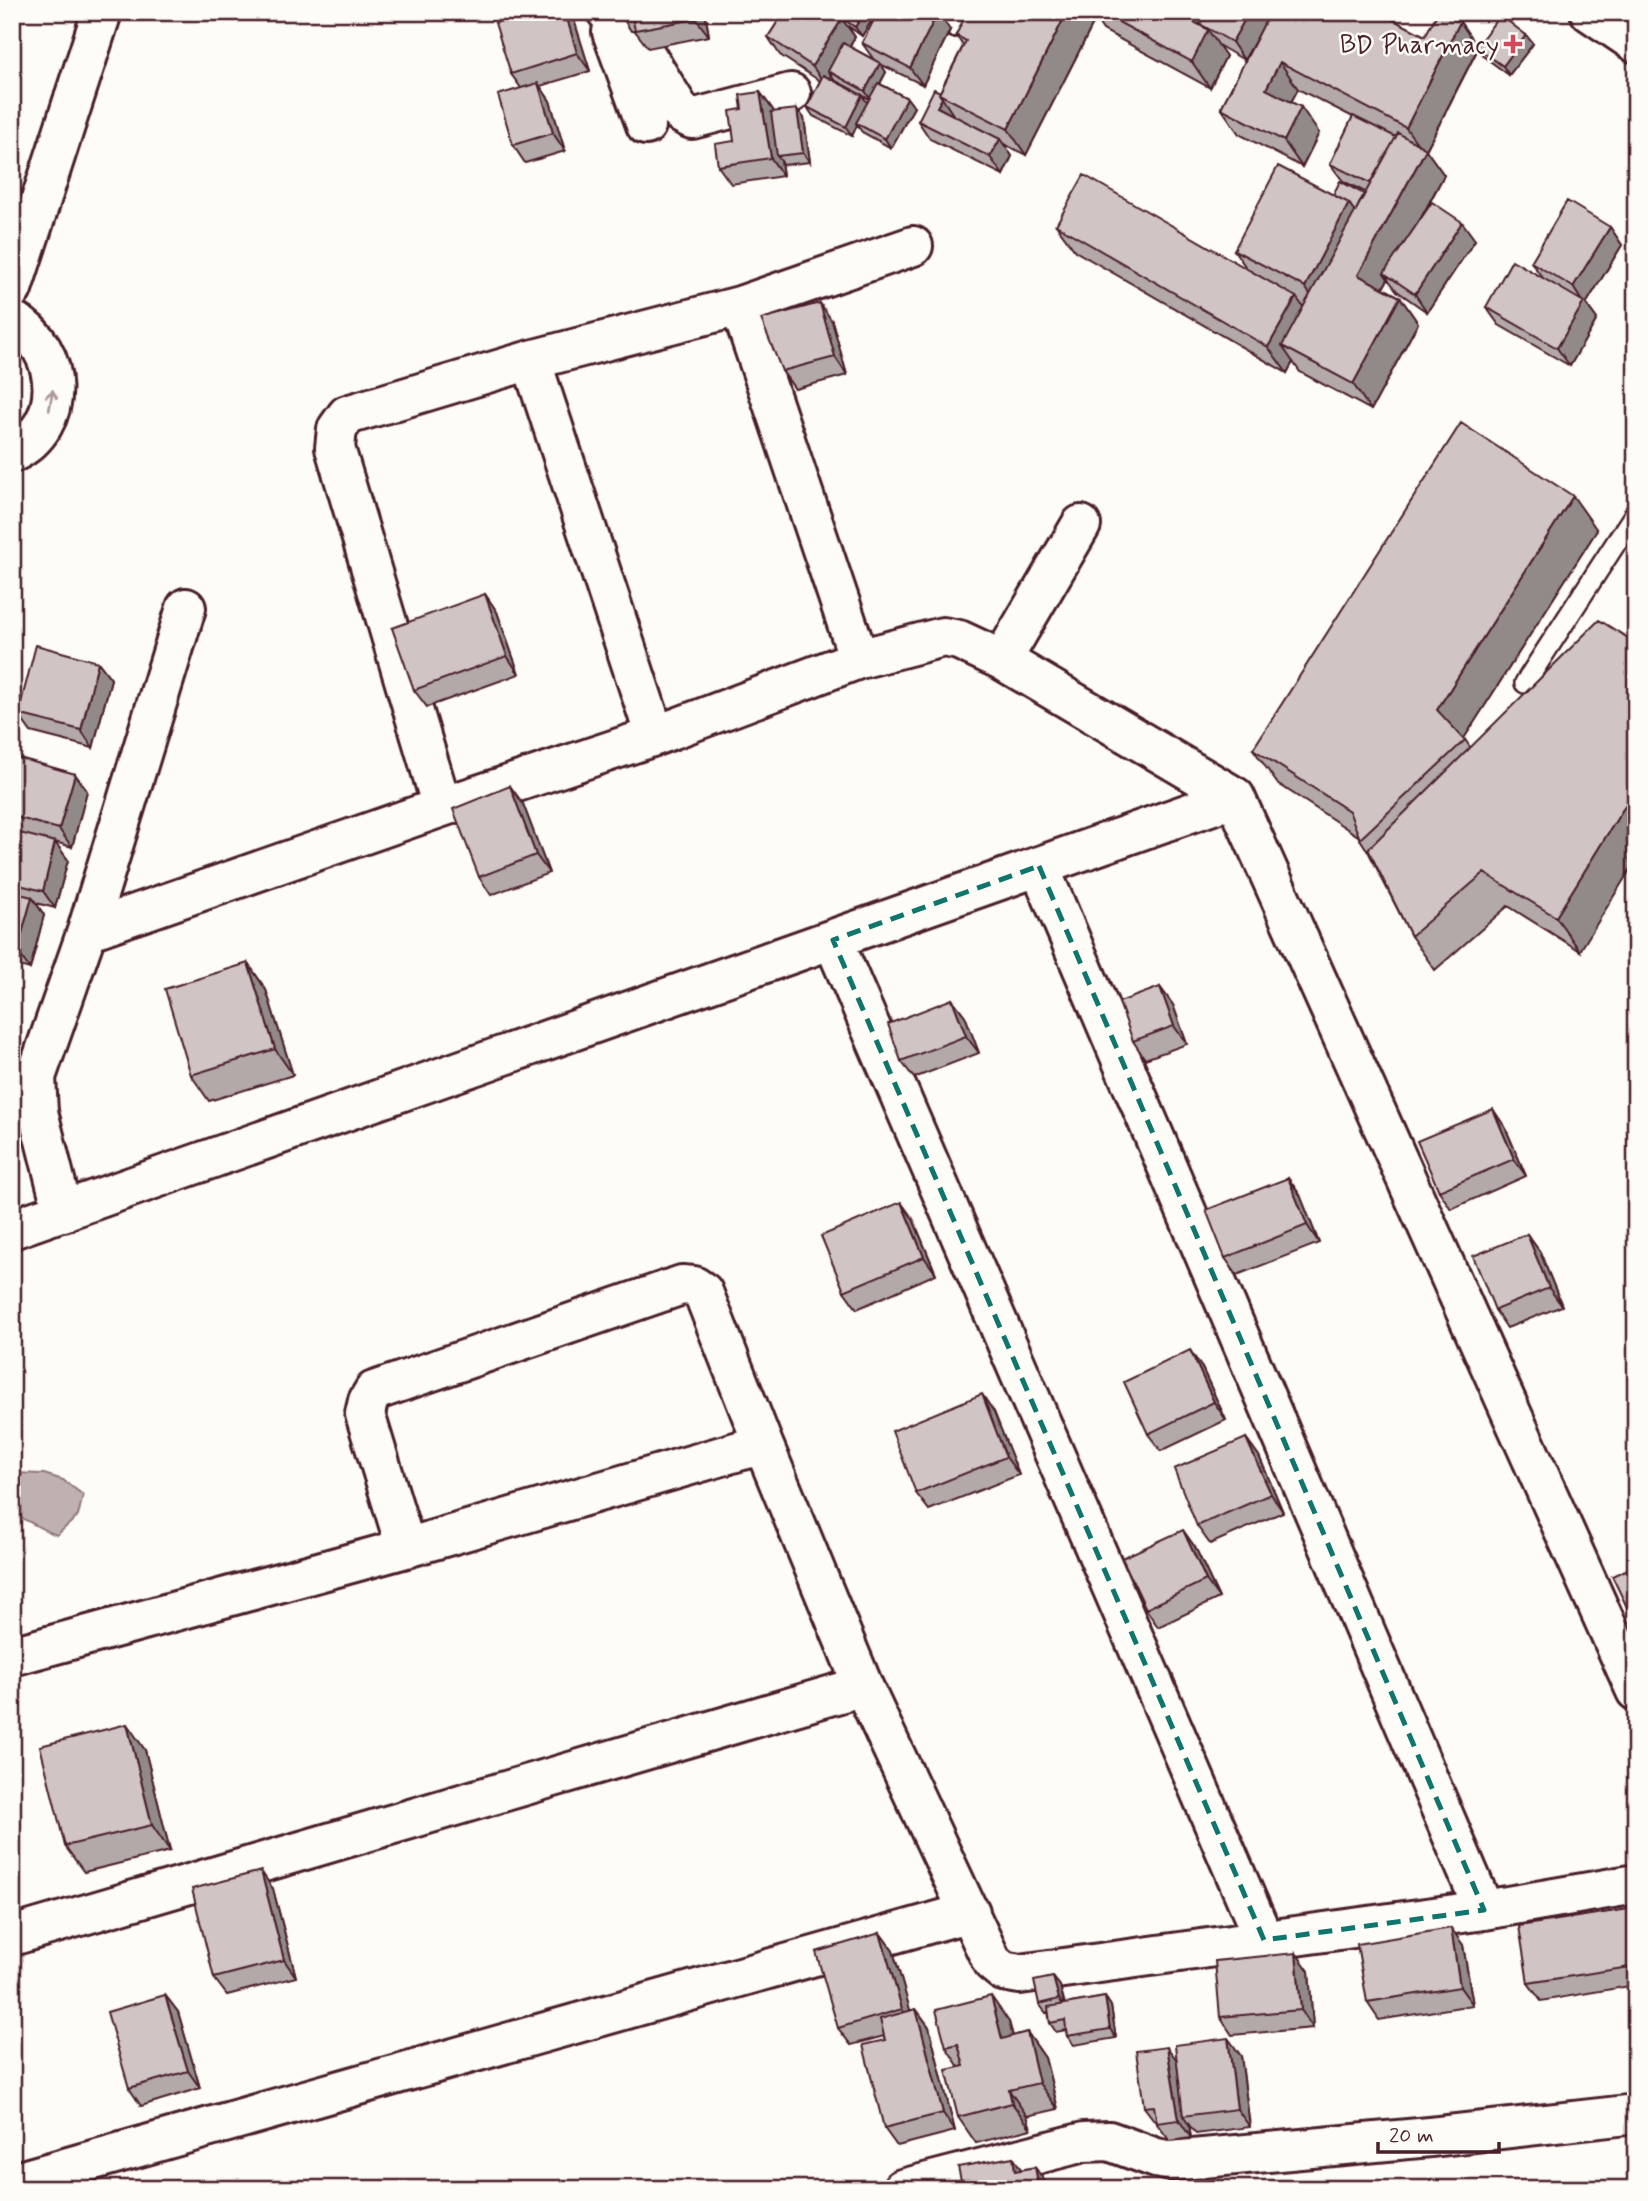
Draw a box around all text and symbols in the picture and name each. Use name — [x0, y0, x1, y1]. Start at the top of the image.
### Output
place label: BD Pharmacy — [1340, 29, 1499, 63]
marker: BD Pharmacy — [1505, 36, 1521, 52]
one-way arrow — [45, 389, 58, 412]
scale bar — [1378, 2110, 1499, 2154]
text: 20 m — [1389, 2122, 1434, 2150]

